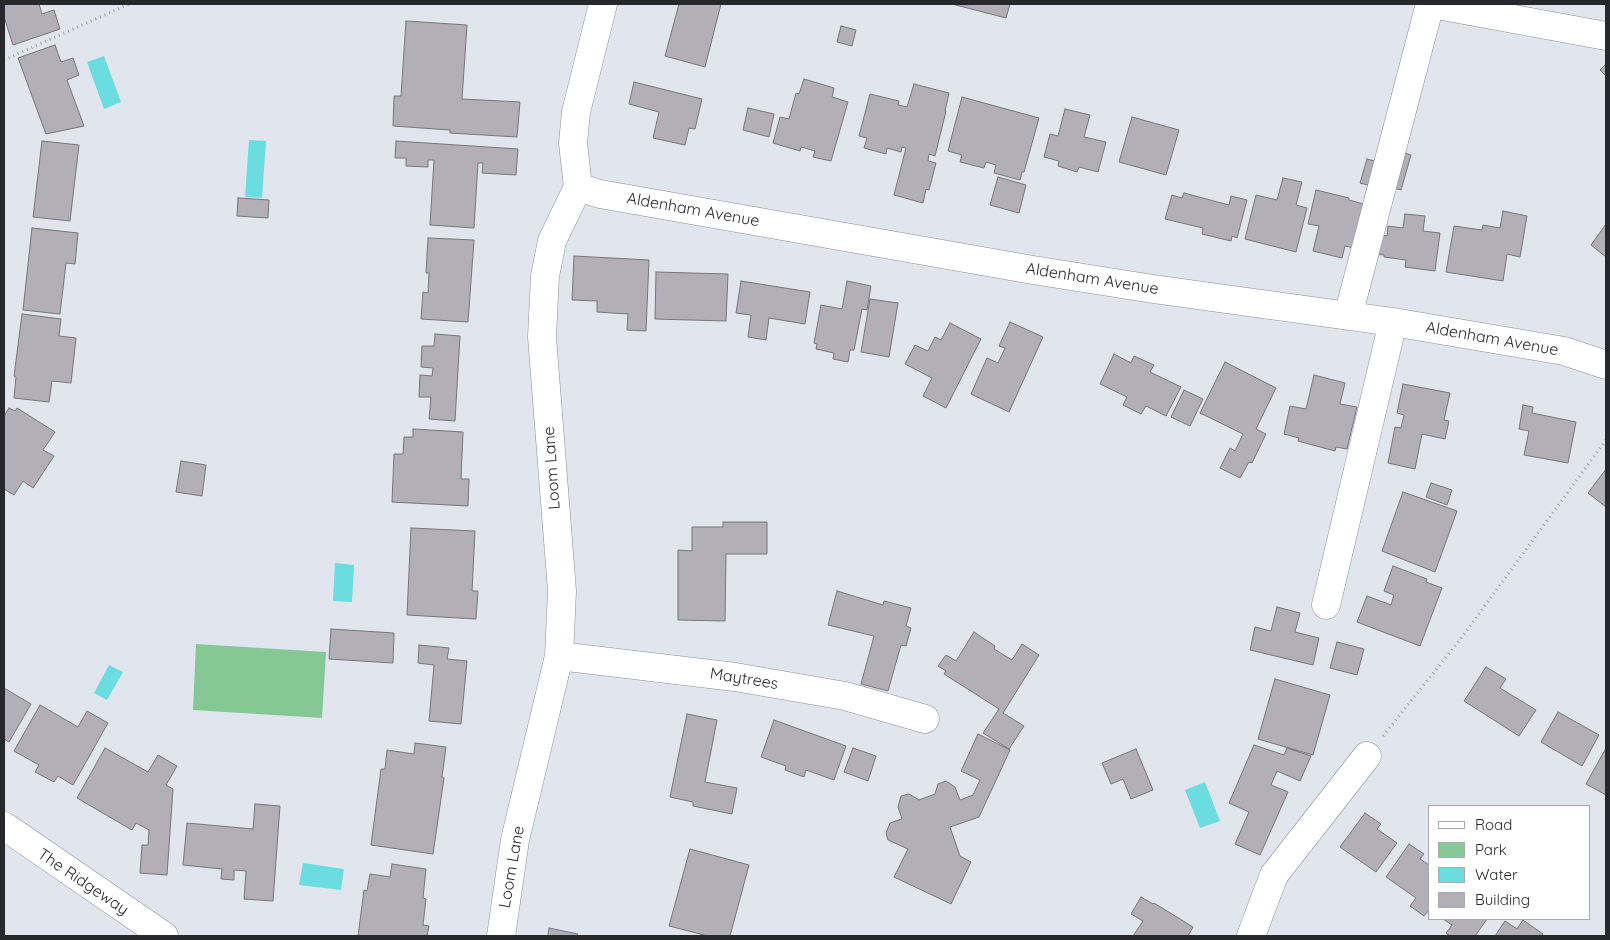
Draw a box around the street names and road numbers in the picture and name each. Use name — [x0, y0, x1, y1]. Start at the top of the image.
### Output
street label: Aldenham Avenue — [625, 189, 761, 231]
street label: Aldenham Avenue — [1024, 259, 1160, 299]
street label: Aldenham Avenue — [1424, 318, 1560, 360]
street label: Loom Lane — [540, 426, 564, 510]
street label: Maytrees — [709, 664, 779, 694]
street label: Loom Lane — [495, 824, 529, 910]
street label: The Ridgeway — [34, 845, 132, 919]

